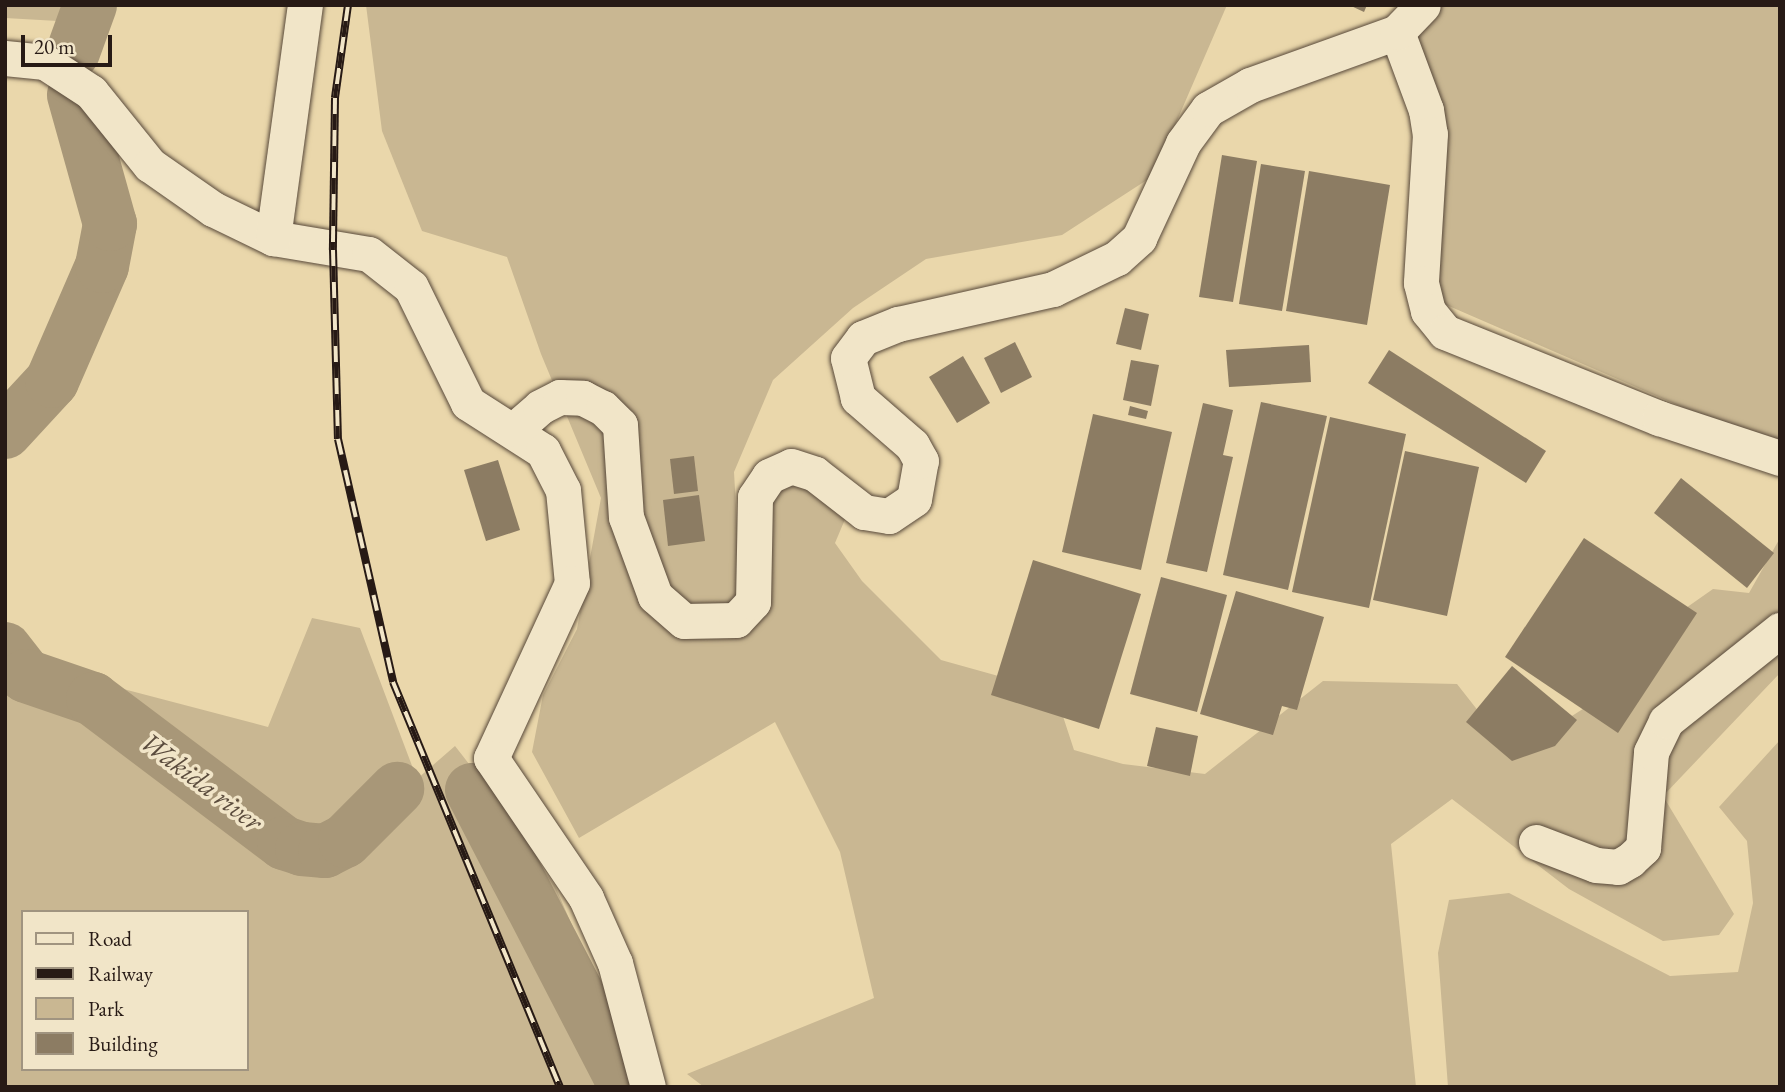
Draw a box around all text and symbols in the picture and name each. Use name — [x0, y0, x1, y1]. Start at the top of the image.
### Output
scale bar — [24, 21, 116, 65]
text: 20 m — [34, 33, 75, 60]
water label: Wakida river — [134, 724, 270, 838]
legend — [21, 910, 248, 1071]
text: Road — [88, 925, 132, 952]
text: Railway — [88, 960, 153, 987]
text: Park — [88, 995, 124, 1022]
text: Building — [88, 1030, 158, 1057]

